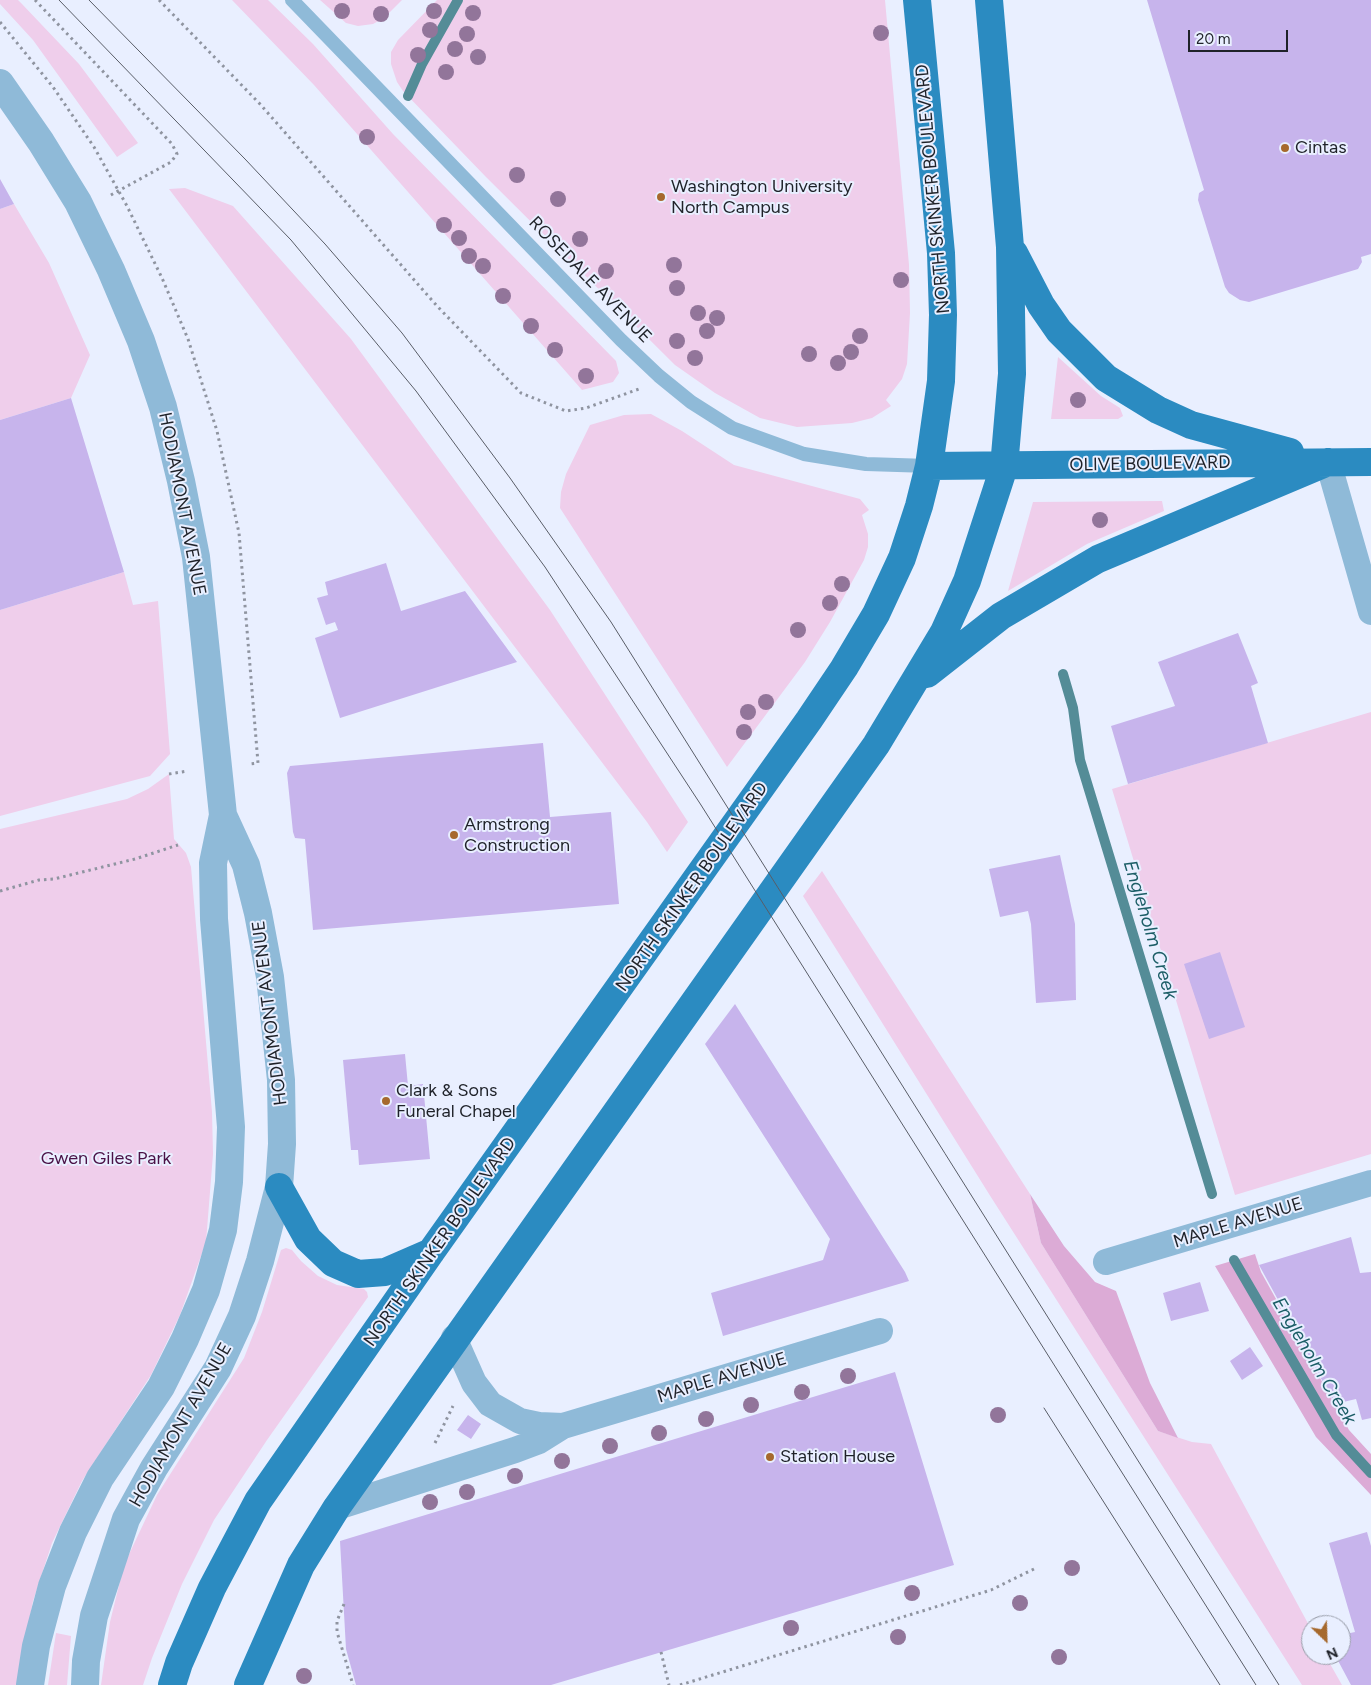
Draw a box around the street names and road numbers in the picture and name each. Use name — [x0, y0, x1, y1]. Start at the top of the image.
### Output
street label: NORTH SKINKER BOULEVARD — [911, 63, 955, 315]
street label: ROSEDALE AVENUE — [524, 212, 656, 348]
street label: HODIAMONT AVENUE — [154, 411, 210, 597]
street label: OLIVE BOULEVARD — [1069, 452, 1231, 476]
street label: NORTH SKINKER BOULEVARD — [611, 778, 773, 996]
street label: HODIAMONT AVENUE — [248, 919, 292, 1107]
street label: NORTH SKINKER BOULEVARD — [359, 1133, 521, 1351]
street label: MAPLE AVENUE — [1171, 1193, 1305, 1253]
street label: HODIAMONT AVENUE — [125, 1339, 237, 1511]
street label: MAPLE AVENUE — [655, 1348, 789, 1408]

